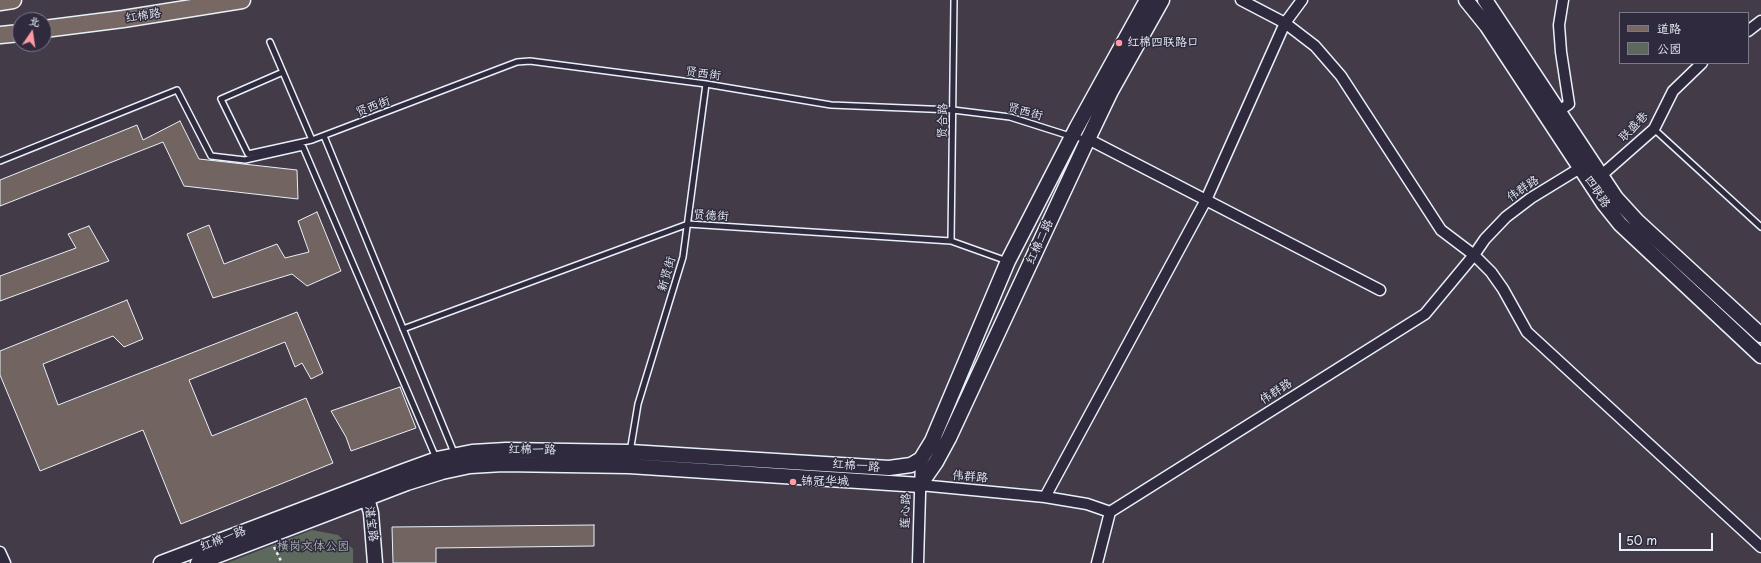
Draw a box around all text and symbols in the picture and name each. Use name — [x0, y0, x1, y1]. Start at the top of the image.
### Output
street label: 红棉路 — [124, 6, 162, 26]
text: 北 — [27, 11, 42, 30]
north arrow — [12, 12, 52, 52]
legend — [1619, 12, 1749, 64]
text: 道路 — [1657, 19, 1681, 37]
place label: 红棉四联路口 — [1127, 36, 1199, 50]
marker: 红棉四联路口 — [1114, 38, 1124, 48]
text: 公园 — [1657, 39, 1681, 57]
street label: 贤西街 — [684, 64, 722, 84]
street label: 贤西街 — [354, 94, 392, 120]
street label: 贤西街 — [1006, 100, 1044, 124]
street label: 贤合路 — [935, 103, 951, 139]
street label: 联盛巷 — [1616, 109, 1652, 145]
street label: 伟群路 — [1504, 173, 1542, 205]
street label: 四联路 — [1581, 173, 1613, 211]
street label: 贤德街 — [693, 208, 729, 224]
street label: 红棉二路 — [1023, 217, 1057, 267]
street label: 新贤街 — [655, 255, 679, 293]
street label: 伟群路 — [1257, 376, 1295, 408]
street label: 红棉一路 — [508, 442, 556, 458]
street label: 红棉一路 — [832, 457, 880, 475]
street label: 伟群路 — [951, 468, 989, 486]
place label: 锦冠华城 — [801, 475, 849, 489]
marker: 锦冠华城 — [788, 477, 798, 487]
street label: 莲心路 — [898, 493, 914, 529]
street label: 湛宝路 — [362, 505, 380, 543]
street label: 红棉一路 — [198, 524, 248, 554]
scale bar — [1621, 525, 1715, 551]
text: 50 m — [1626, 531, 1657, 549]
park label: 横岗文体公园 — [277, 540, 349, 554]

